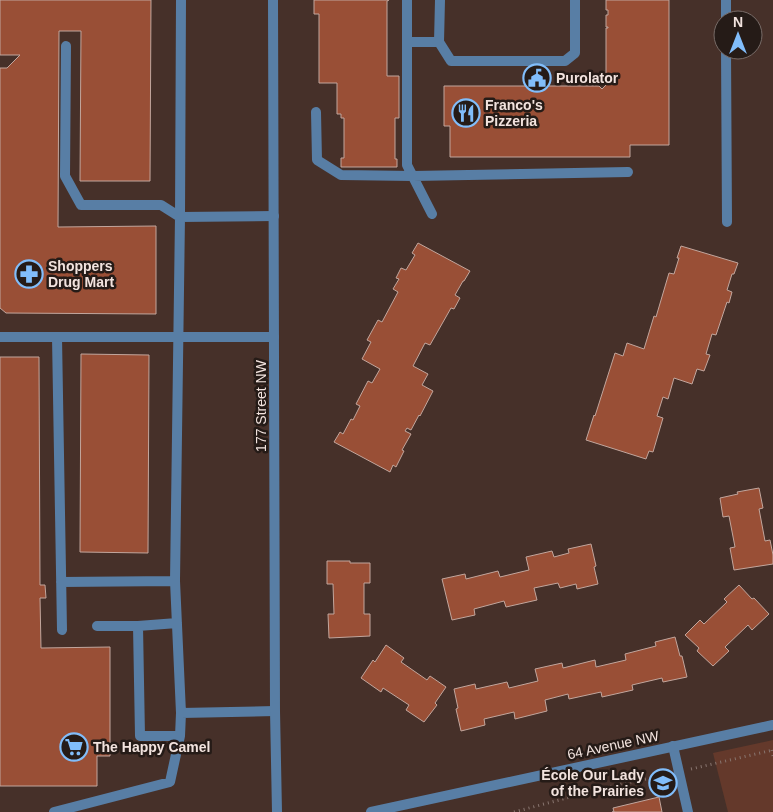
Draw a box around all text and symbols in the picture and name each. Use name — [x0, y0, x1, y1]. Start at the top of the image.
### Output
north arrow — [713, 10, 763, 60]
text: N — [733, 14, 743, 30]
public building icon: Purolator — [522, 63, 552, 93]
place label: Purolator — [556, 70, 619, 86]
place label: Franco's Pizzeria — [485, 97, 543, 129]
restaurant icon: Franco's Pizzeria — [451, 98, 481, 128]
place label: Shoppers Drug Mart — [48, 258, 114, 290]
pharmacy icon: Shoppers Drug Mart — [14, 259, 44, 289]
street label: 177 Street NW — [253, 359, 269, 452]
street label: 64 Avenue NW — [566, 727, 661, 763]
supermarket icon: The Happy Camel — [59, 732, 89, 762]
place label: The Happy Camel — [93, 739, 210, 755]
place label: École Our Lady of the Prairies — [541, 767, 644, 799]
school or university icon: École Our Lady of the Prairies — [648, 768, 678, 798]

